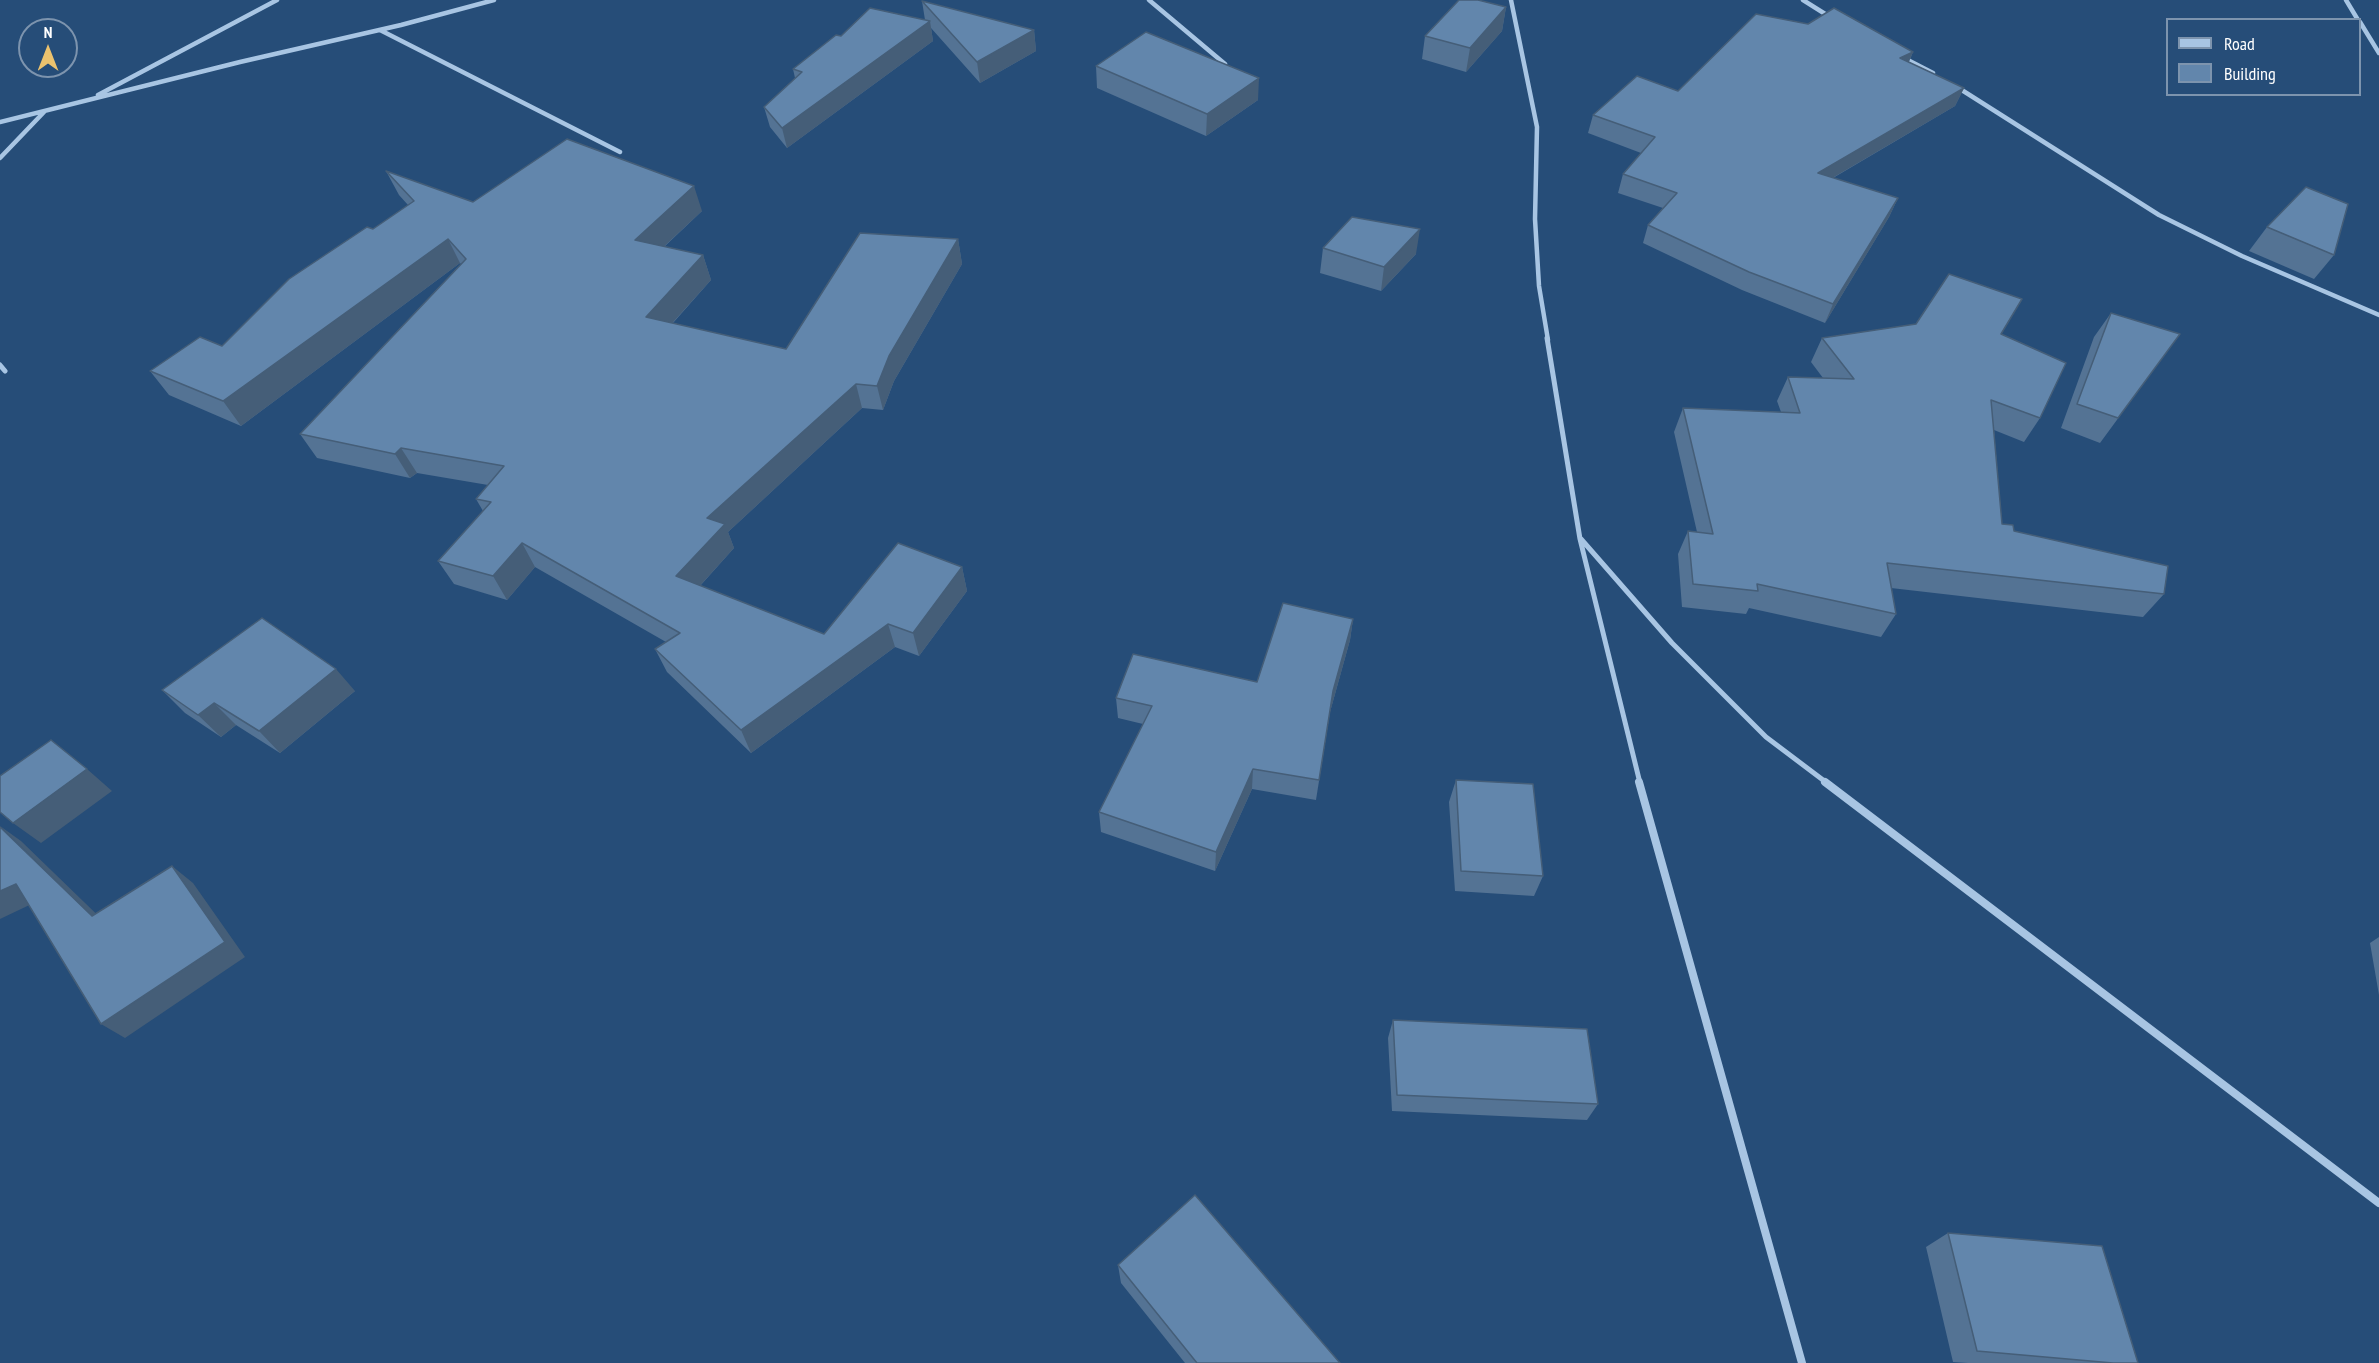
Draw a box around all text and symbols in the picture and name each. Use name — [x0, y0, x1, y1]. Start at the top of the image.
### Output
north arrow — [18, 18, 78, 78]
legend — [2166, 18, 2361, 96]
text: N — [44, 22, 52, 42]
text: Road — [2224, 32, 2255, 55]
text: Building — [2224, 62, 2276, 85]

